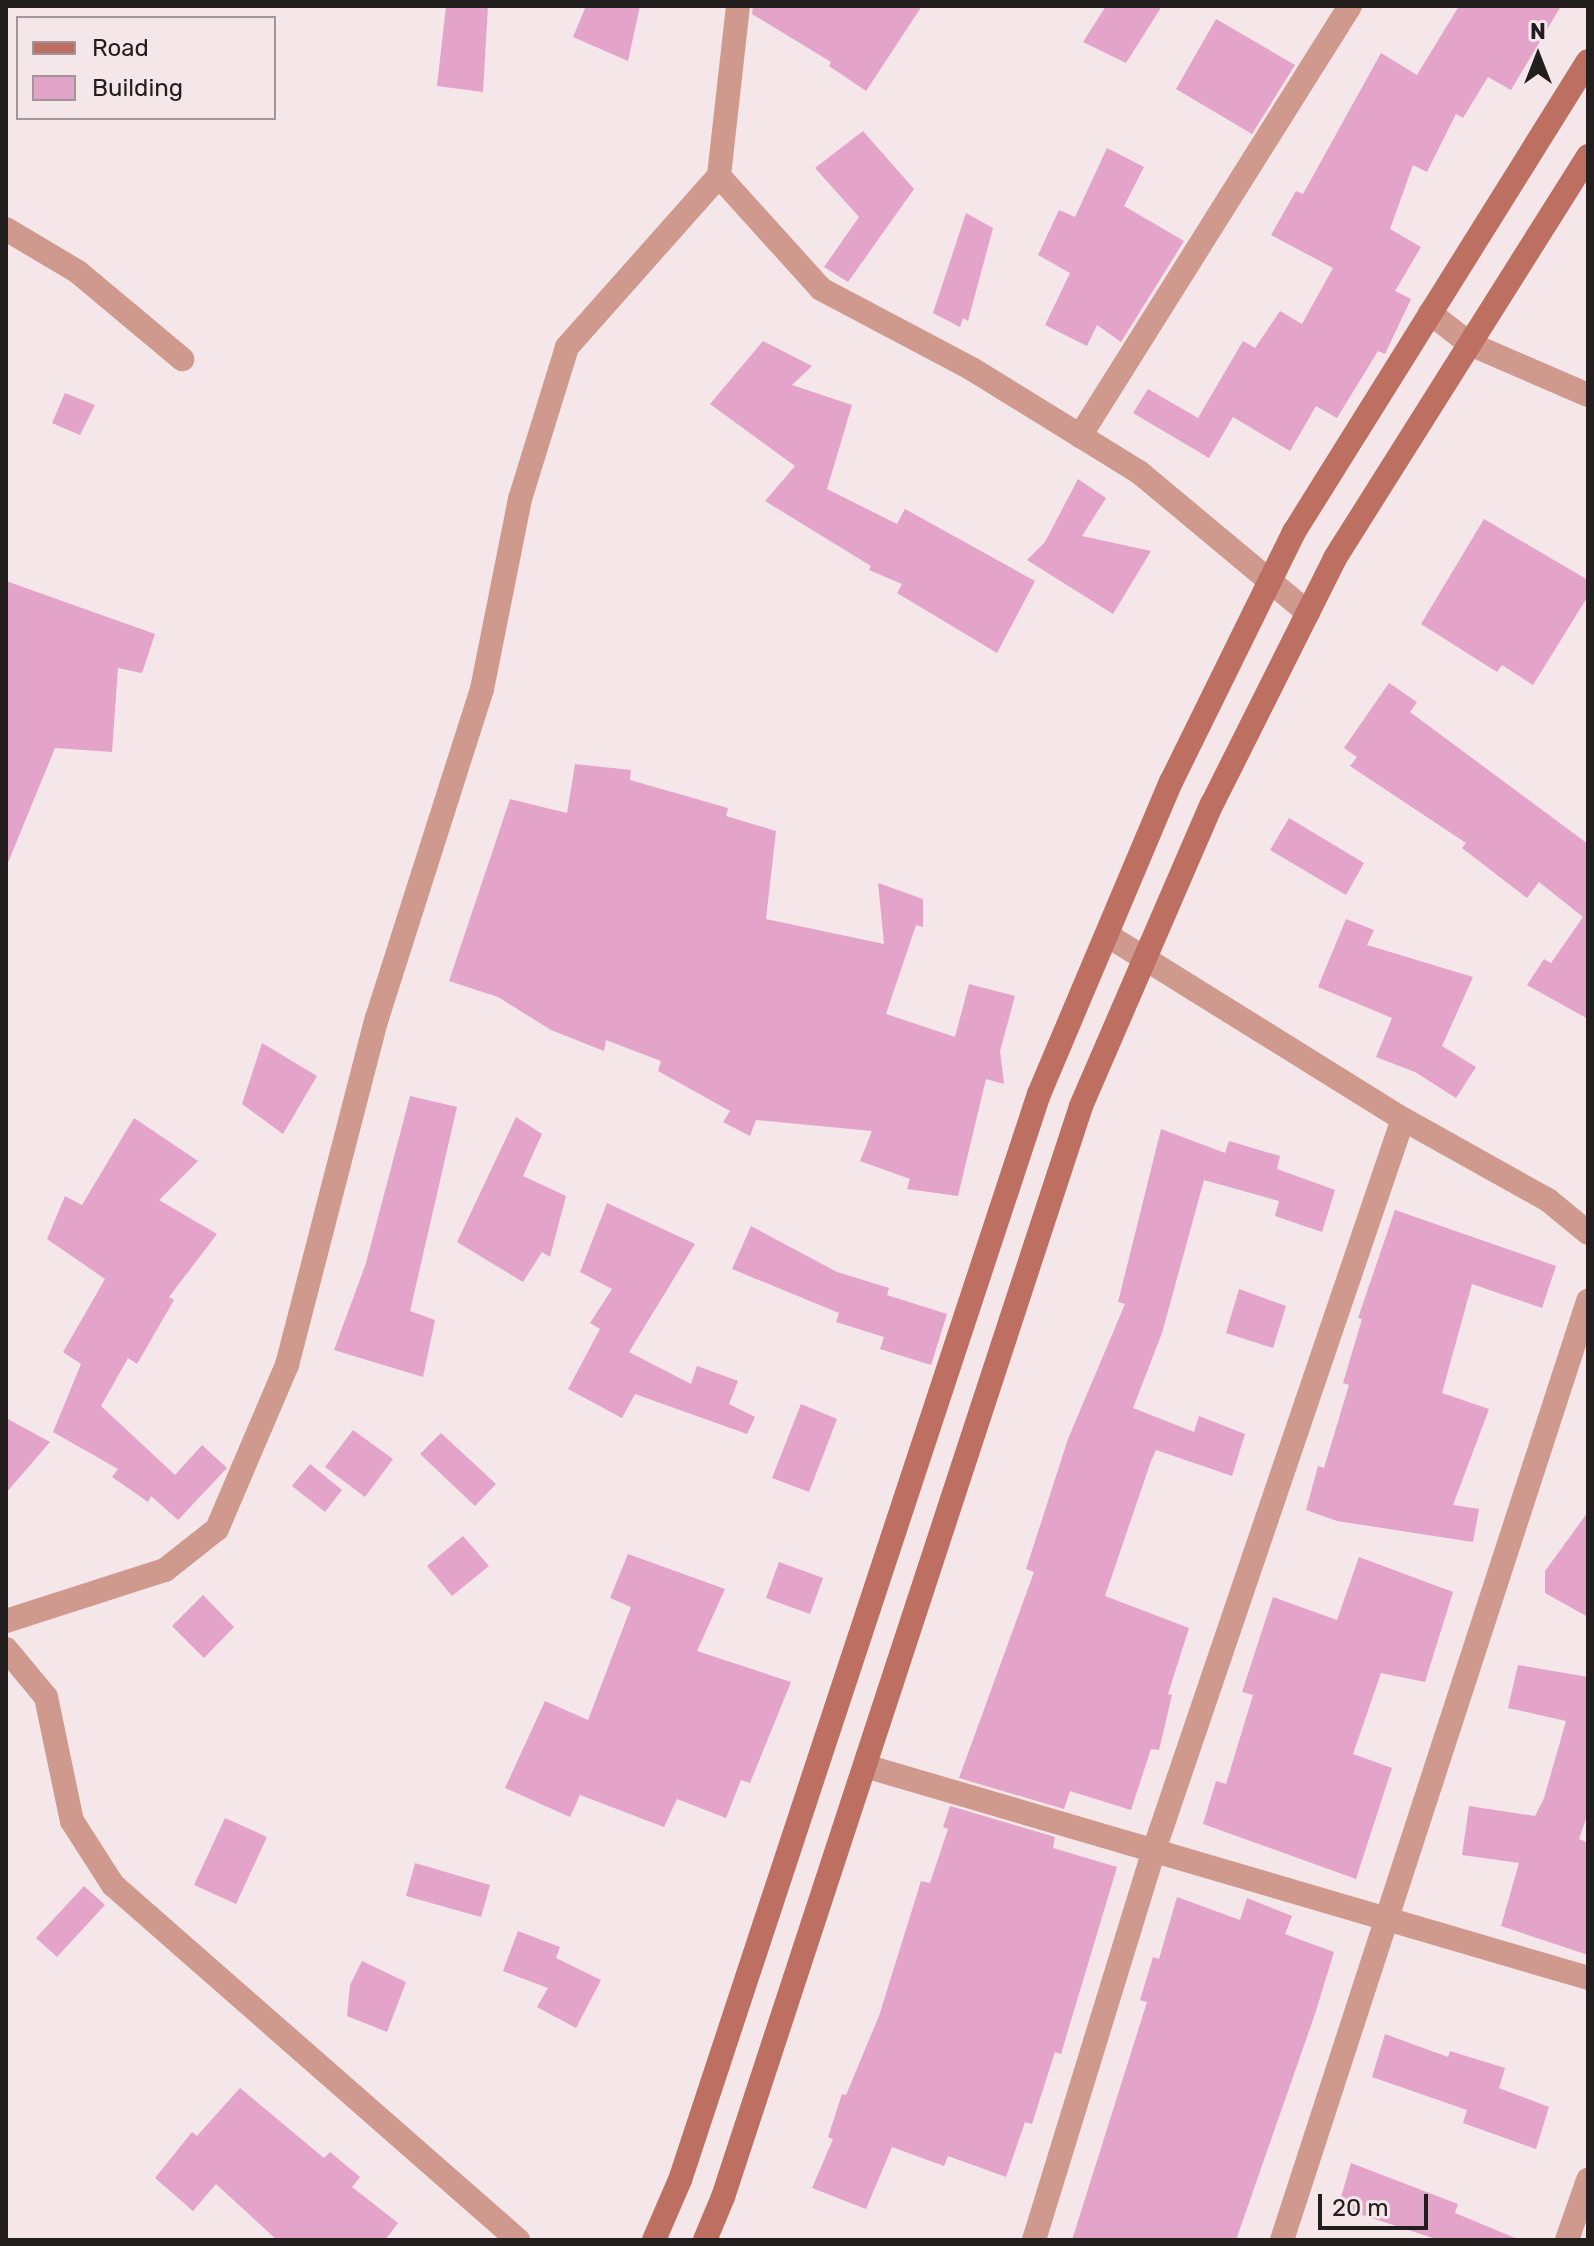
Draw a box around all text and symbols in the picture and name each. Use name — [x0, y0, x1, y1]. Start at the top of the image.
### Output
legend — [16, 16, 276, 120]
north arrow — [1498, 16, 1578, 96]
text: N — [1530, 18, 1546, 45]
text: Road — [92, 34, 149, 62]
text: Building — [92, 74, 183, 102]
scale bar — [1322, 2178, 1432, 2228]
text: 20 m — [1332, 2194, 1389, 2222]

